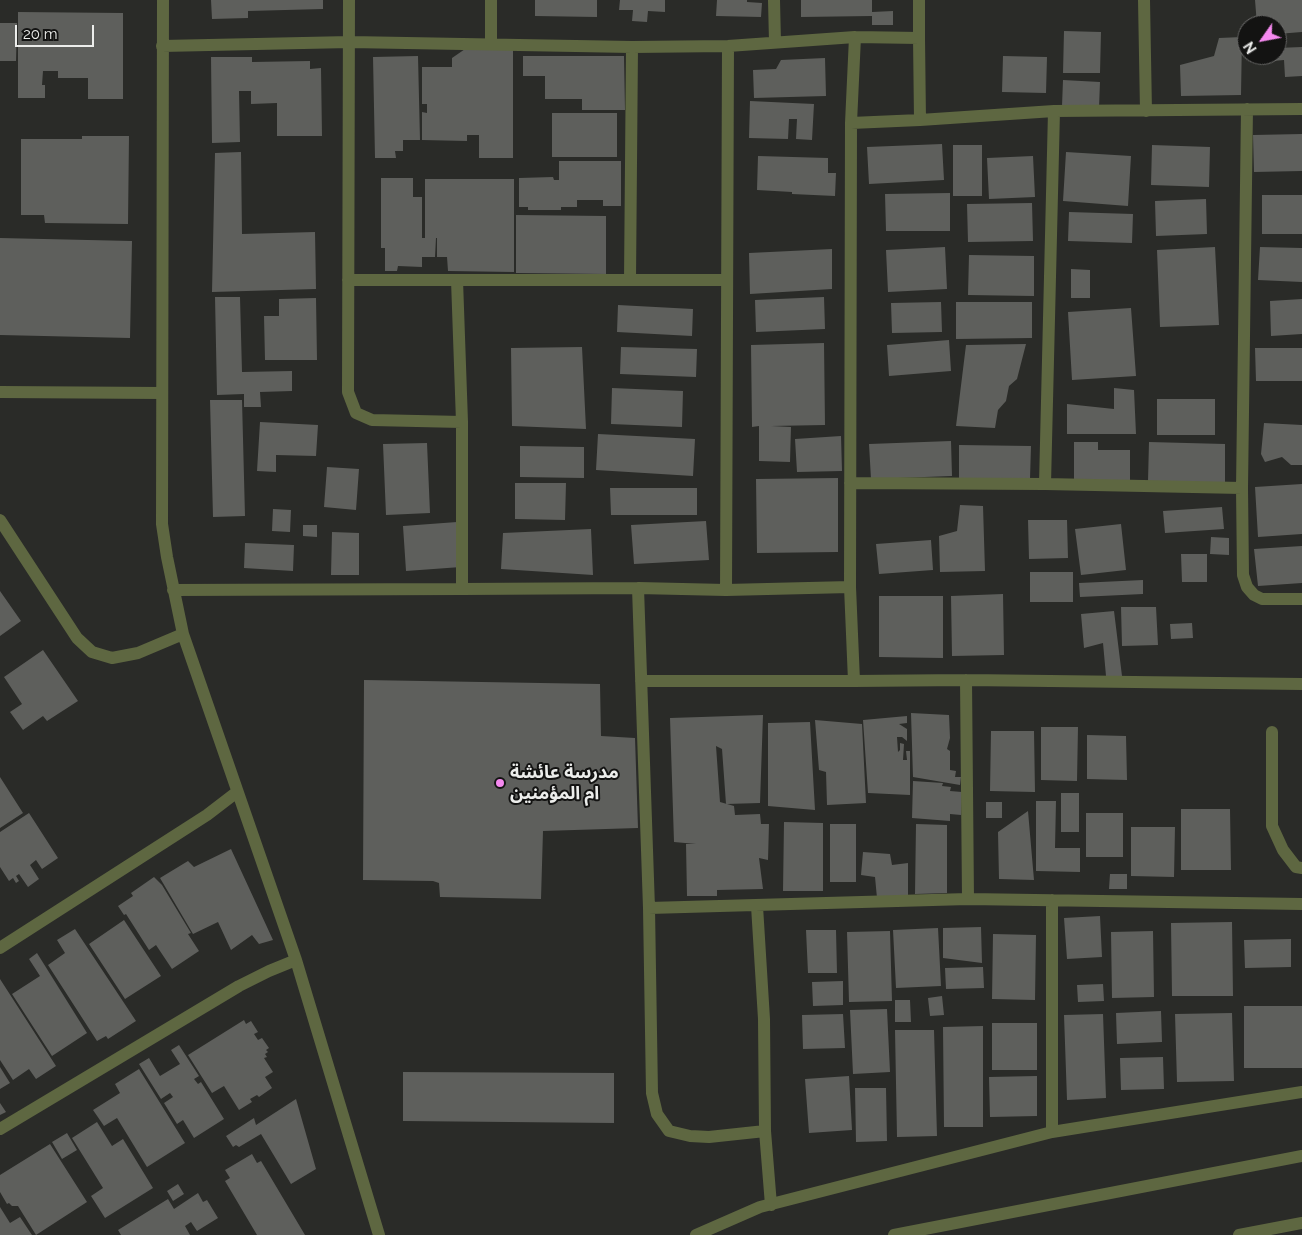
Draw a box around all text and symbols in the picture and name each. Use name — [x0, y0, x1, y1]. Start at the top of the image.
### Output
scale bar — [18, 15, 96, 47]
north arrow — [1237, 15, 1287, 65]
text: 20 m — [23, 25, 58, 43]
text: N — [1241, 39, 1260, 56]
place label: مدرسة عائشة ام المؤمنين — [510, 762, 619, 804]
marker: مدرسة عائشة ام المؤمنين — [494, 777, 506, 789]

